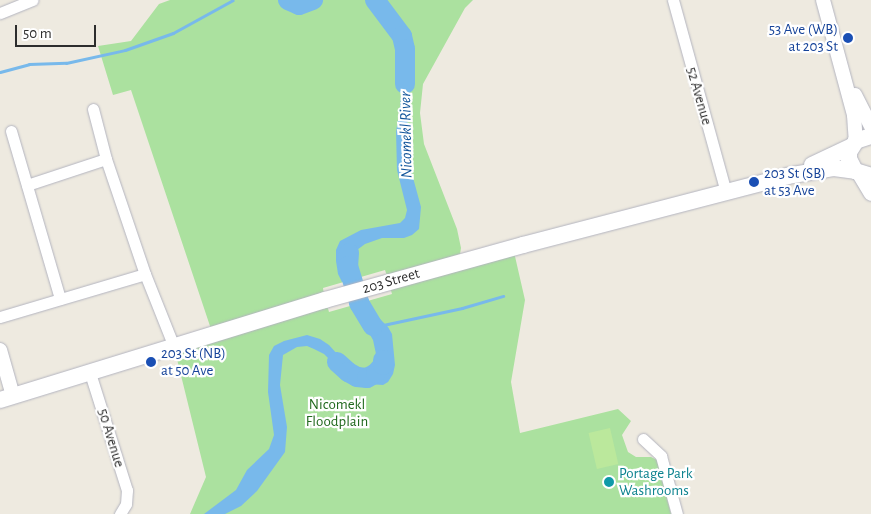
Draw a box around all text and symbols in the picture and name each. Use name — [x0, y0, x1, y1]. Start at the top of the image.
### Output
scale bar — [18, 15, 99, 47]
place label: 53 Ave (WB) at 203 St — [769, 20, 838, 55]
text: 50 m — [23, 26, 52, 41]
marker: 53 Ave (WB) at 203 St — [842, 32, 854, 44]
street label: 52 Avenue — [682, 65, 716, 127]
water label: Nicomekl River — [396, 92, 416, 178]
place label: 203 St (SB) at 53 Ave — [764, 164, 826, 199]
marker: 203 St (SB) at 53 Ave — [748, 176, 760, 188]
street label: 203 Street — [360, 264, 422, 298]
place label: 203 St (NB) at 50 Ave — [161, 344, 226, 379]
marker: 203 St (NB) at 50 Ave — [145, 356, 157, 368]
park label: Nicomekl Floodplain — [306, 395, 368, 430]
street label: 50 Avenue — [94, 406, 128, 470]
place label: Portage Park Washrooms — [619, 464, 693, 499]
marker: Portage Park Washrooms — [603, 476, 615, 488]

